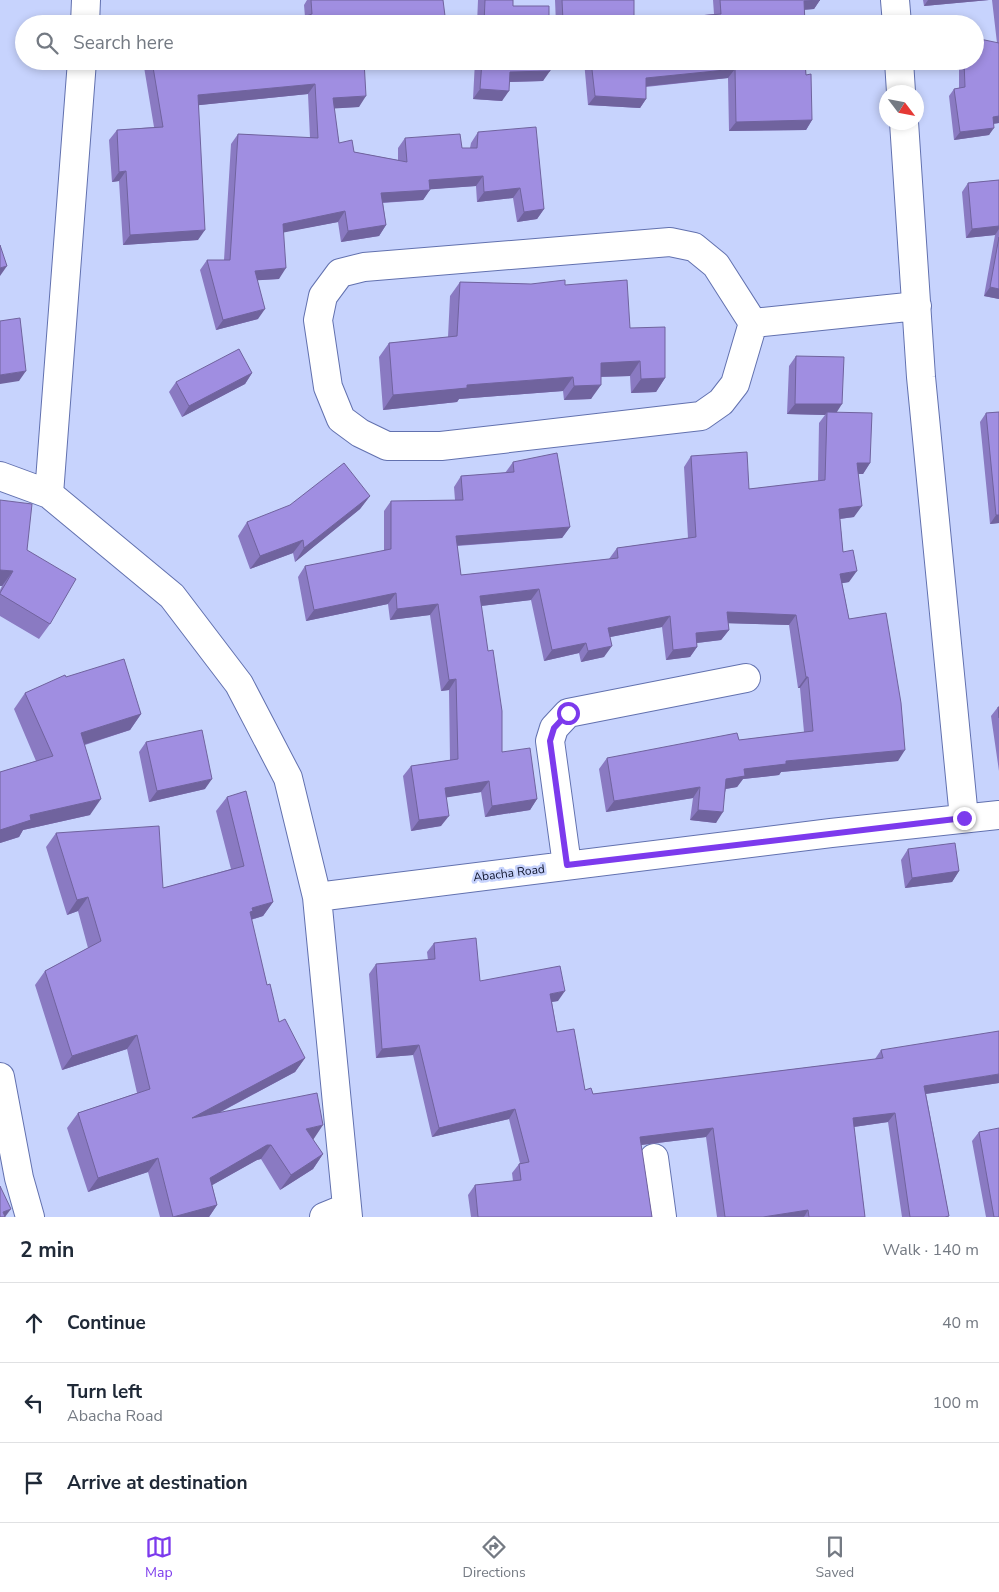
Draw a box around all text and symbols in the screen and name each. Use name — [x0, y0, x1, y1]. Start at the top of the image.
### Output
search box — [15, 15, 984, 70]
icon: search — [33, 29, 61, 57]
text: Search here — [73, 30, 174, 56]
north arrow — [879, 85, 924, 130]
route start — [557, 702, 580, 725]
route end — [953, 807, 976, 830]
street label: Abacha Road — [472, 861, 546, 885]
text: 2 min — [20, 1236, 74, 1264]
text: Walk · 140 m — [883, 1239, 979, 1261]
icon: ahead — [20, 1309, 48, 1337]
text: Continue — [67, 1310, 146, 1336]
text: 40 m — [942, 1312, 979, 1334]
text: Turn left — [67, 1379, 142, 1405]
icon: left — [20, 1389, 48, 1417]
text: 100 m — [932, 1392, 979, 1414]
text: Abacha Road — [67, 1405, 163, 1427]
icon: arrive — [20, 1469, 48, 1497]
text: Arrive at destination — [67, 1470, 248, 1496]
tab: Map — [145, 1533, 173, 1582]
tab: Directions — [463, 1533, 526, 1582]
tab: Saved — [815, 1533, 854, 1582]

